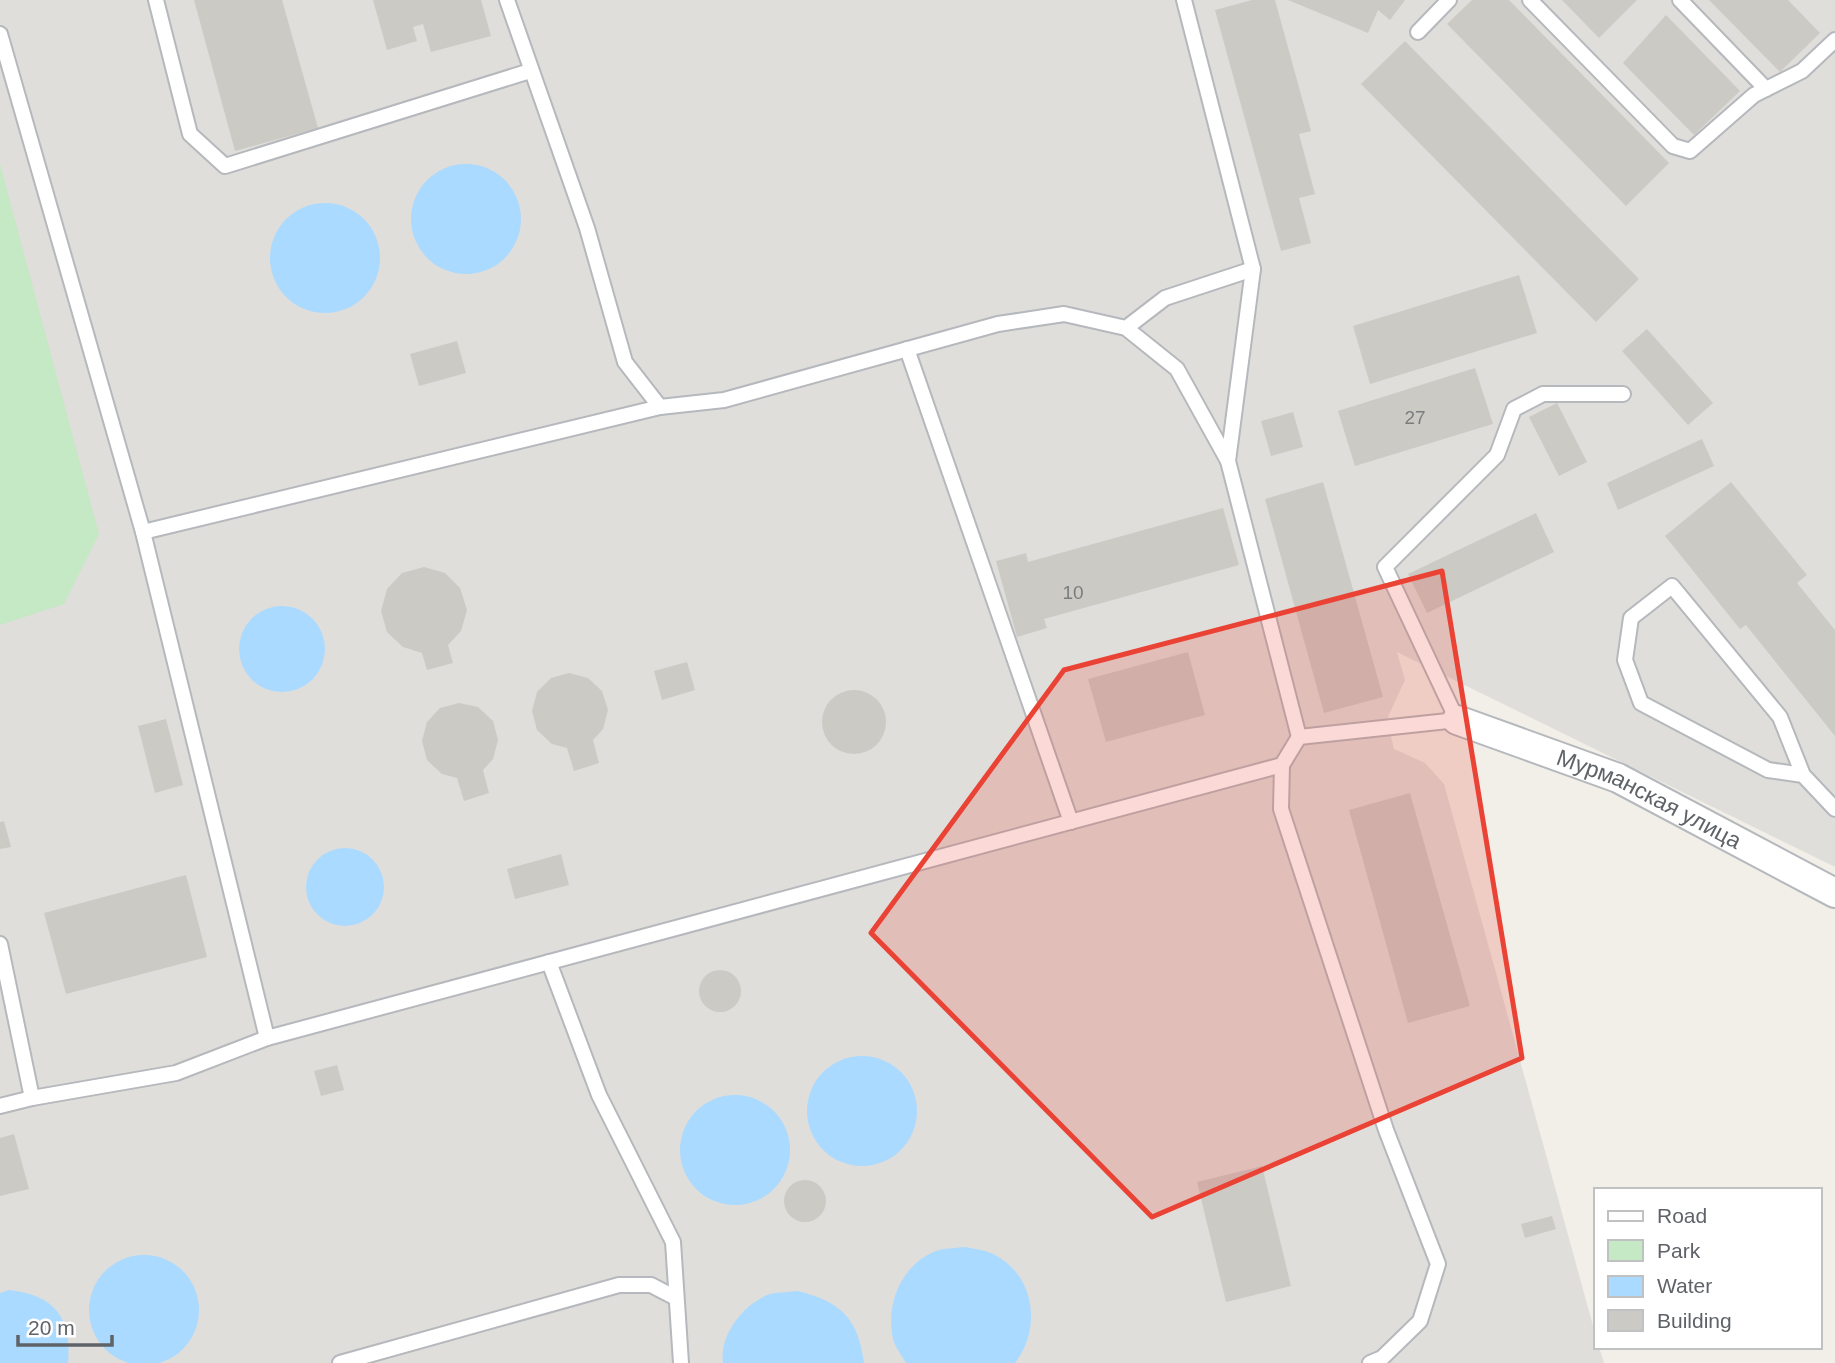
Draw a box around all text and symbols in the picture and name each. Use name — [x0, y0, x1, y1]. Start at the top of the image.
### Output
house number: 27 — [1404, 407, 1426, 428]
house number: 10 — [1062, 582, 1084, 603]
street label: Мурманская улица — [1553, 744, 1746, 854]
legend — [1594, 1188, 1821, 1349]
text: Road — [1657, 1204, 1707, 1227]
text: Park — [1657, 1239, 1701, 1262]
text: Water — [1657, 1274, 1712, 1297]
scale bar — [18, 1304, 112, 1348]
text: Building — [1657, 1309, 1732, 1332]
text: 20 m — [28, 1316, 75, 1339]

